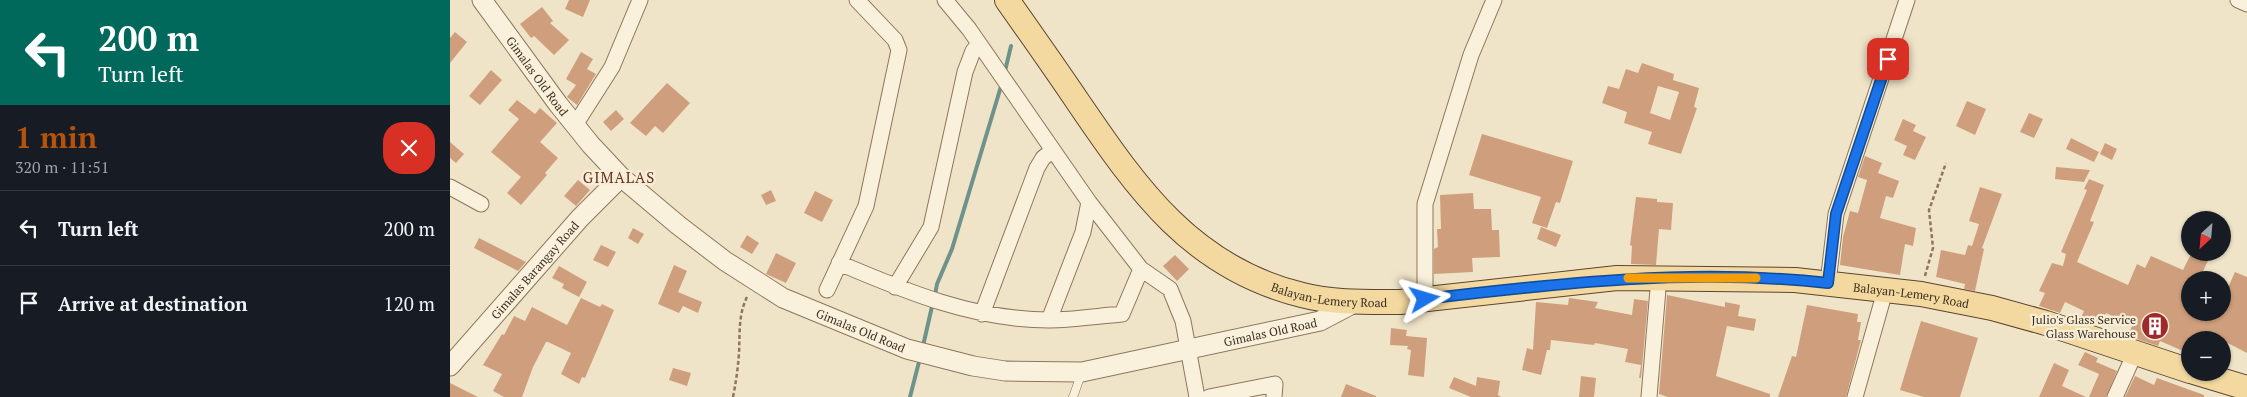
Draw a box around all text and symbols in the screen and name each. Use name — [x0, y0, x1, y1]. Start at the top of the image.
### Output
text: 200 m — [98, 15, 199, 61]
icon: left — [15, 20, 80, 85]
street label: Gimalas Old Road — [503, 33, 572, 119]
pin — [1867, 38, 1909, 80]
icon: arrive — [1874, 45, 1902, 73]
text: Turn left — [98, 59, 184, 88]
text: 1 min — [15, 117, 97, 157]
button: close — [383, 122, 435, 174]
text: 320 m · 11:51 — [15, 156, 109, 178]
district label: GIMALAS — [583, 167, 655, 187]
north arrow — [2181, 211, 2231, 261]
map controls — [2181, 211, 2231, 381]
icon: left — [15, 214, 43, 242]
text: Turn left — [58, 216, 139, 241]
text: 200 m — [384, 216, 435, 241]
street label: Gimalas Barangay Road — [487, 217, 582, 322]
button: + — [2181, 271, 2231, 321]
position arrow — [1398, 272, 1450, 324]
street label: Balayan-Lemery Road — [1269, 279, 1388, 310]
street label: Balayan-Lemery Road — [1852, 279, 1971, 311]
icon: arrive — [15, 289, 43, 317]
text: Arrive at destination — [58, 291, 247, 316]
text: 120 m — [384, 291, 435, 316]
street label: Gimalas Old Road — [814, 305, 908, 355]
building icon: Julio's Glass Service Glass Warehouse — [2140, 311, 2170, 341]
place label: Julio's Glass Service Glass Warehouse — [2032, 312, 2136, 341]
street label: Gimalas Old Road — [1222, 314, 1319, 349]
button: − — [2181, 331, 2231, 381]

